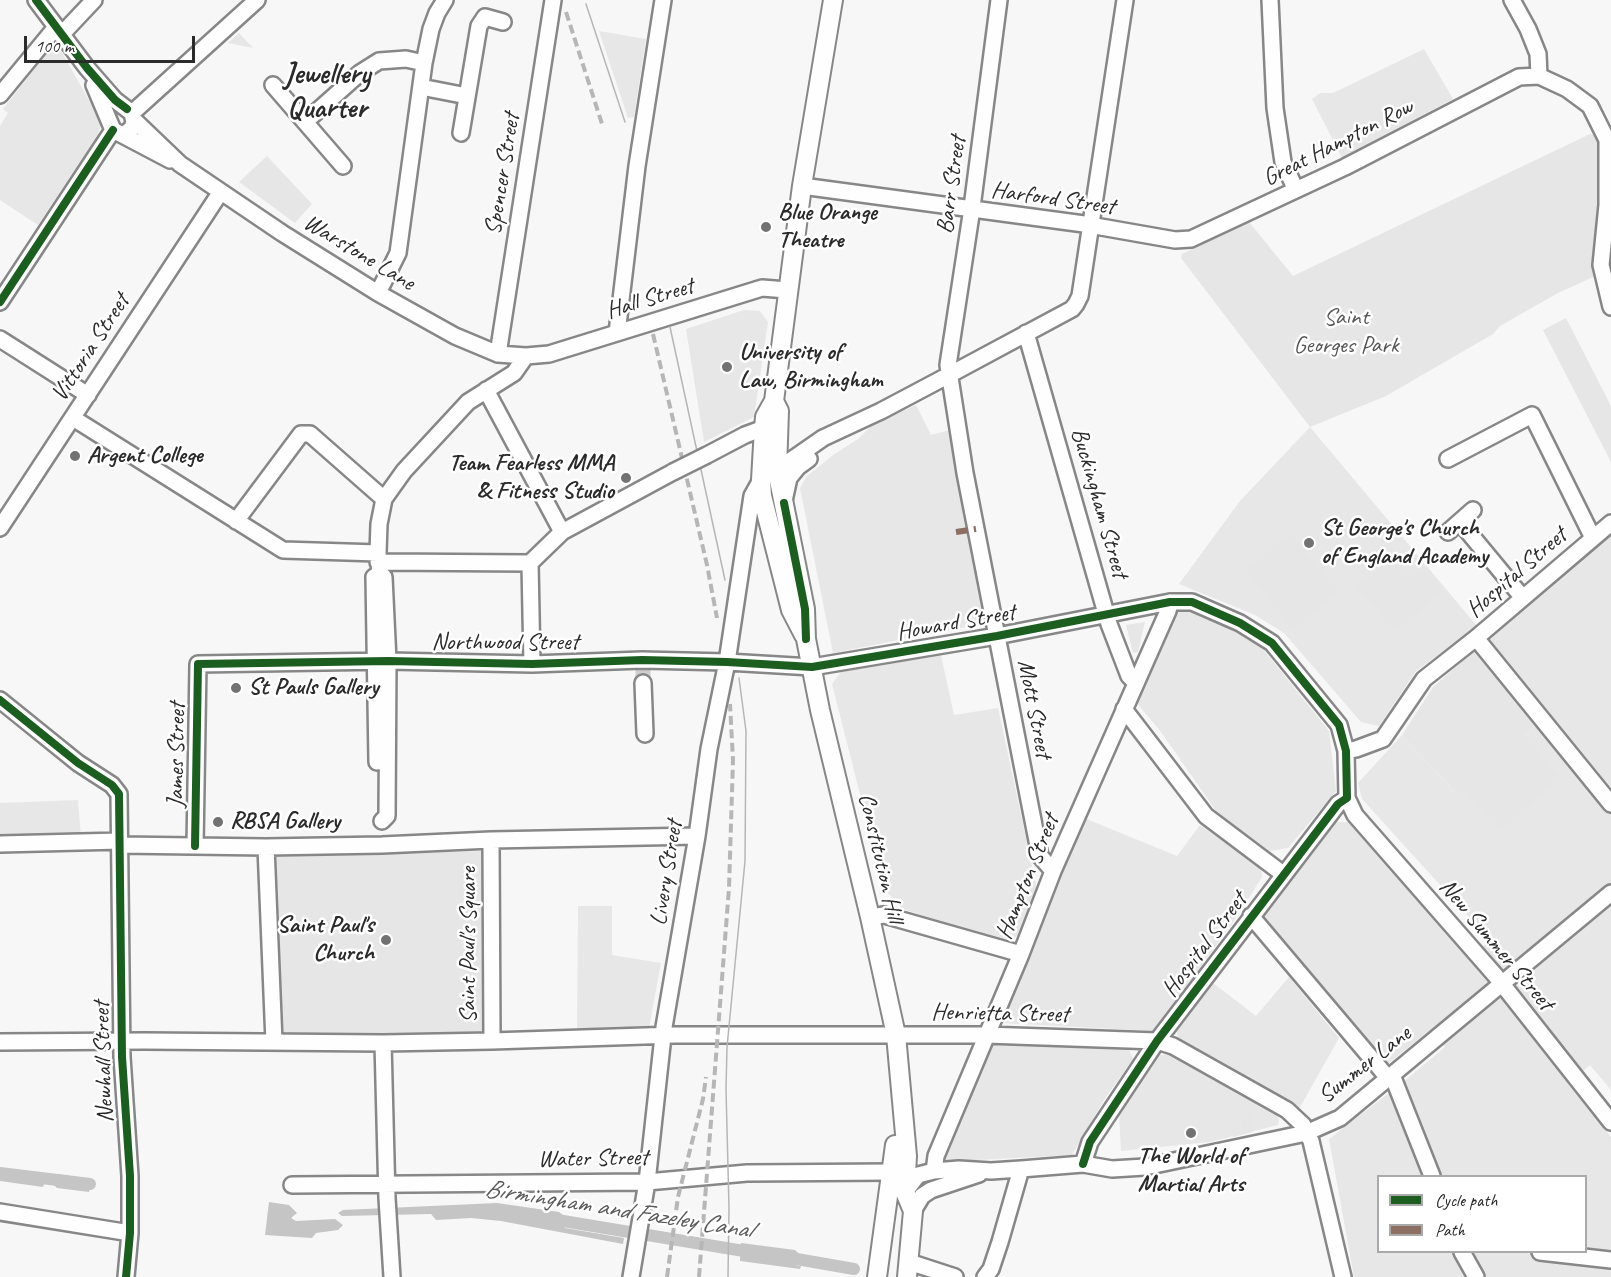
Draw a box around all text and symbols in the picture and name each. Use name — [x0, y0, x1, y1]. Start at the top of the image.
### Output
scale bar — [27, 24, 198, 62]
text: 100 m — [35, 35, 74, 57]
district label: Jewellery Quarter — [284, 57, 370, 128]
street label: Great Hampton Row — [1258, 93, 1418, 193]
street label: Spencer Street — [479, 111, 527, 237]
street label: Barr Street — [931, 134, 973, 236]
street label: Harford Street — [989, 176, 1117, 222]
place label: Blue Orange Theatre — [778, 199, 877, 255]
street label: Warstone Lane — [298, 209, 420, 297]
marker: Blue Orange Theatre — [759, 220, 773, 234]
street label: Hall Street — [603, 272, 697, 326]
street label: Vittoria Street — [46, 289, 136, 407]
park label: Saint Georges Park — [1294, 304, 1398, 360]
place label: University of Law, Birmingham — [739, 339, 883, 395]
marker: University of Law, Birmingham — [720, 360, 734, 374]
street label: Buckingham Street — [1064, 425, 1134, 581]
place label: Argent College — [87, 442, 203, 470]
marker: Argent College — [68, 449, 82, 463]
place label: Team Fearless MMA & Fitness Studio — [448, 450, 614, 506]
marker: Team Fearless MMA & Fitness Studio — [619, 471, 633, 485]
place label: St George's Church of England Academy — [1321, 515, 1488, 571]
street label: Hospital Street — [1461, 522, 1573, 624]
marker: St George's Church of England Academy — [1302, 536, 1316, 550]
street label: Howard Street — [894, 598, 1018, 648]
street label: Northwood Street — [431, 629, 579, 657]
street label: Mott Street — [1010, 657, 1058, 761]
place label: St Pauls Gallery — [248, 674, 378, 702]
marker: St Pauls Gallery — [229, 681, 243, 695]
street label: James Street — [162, 702, 192, 808]
street label: Constitution Hill — [851, 790, 909, 926]
place label: RBSA Gallery — [230, 808, 340, 836]
street label: Hampton Street — [990, 811, 1066, 943]
marker: RBSA Gallery — [211, 815, 225, 829]
street label: Livery Street — [644, 818, 690, 928]
street label: Saint Paul's Square — [455, 867, 483, 1023]
street label: New Summer Street — [1432, 873, 1560, 1017]
street label: Hospital Street — [1156, 887, 1254, 1003]
place label: Saint Paul's Church — [277, 912, 374, 968]
marker: Saint Paul's Church — [379, 933, 393, 947]
street label: Henrietta Street — [931, 998, 1069, 1030]
street label: Newhall Street — [87, 1001, 121, 1123]
street label: Summer Lane — [1313, 1020, 1417, 1110]
marker: The World of Martial Arts — [1184, 1126, 1198, 1140]
place label: The World of Martial Arts — [1138, 1143, 1244, 1199]
street label: Water Street — [538, 1144, 648, 1174]
water label: Birmingham and Fazeley Canal — [482, 1173, 754, 1247]
legend — [1377, 1175, 1587, 1253]
text: Cycle path — [1435, 1189, 1497, 1211]
text: Path — [1435, 1219, 1465, 1241]

